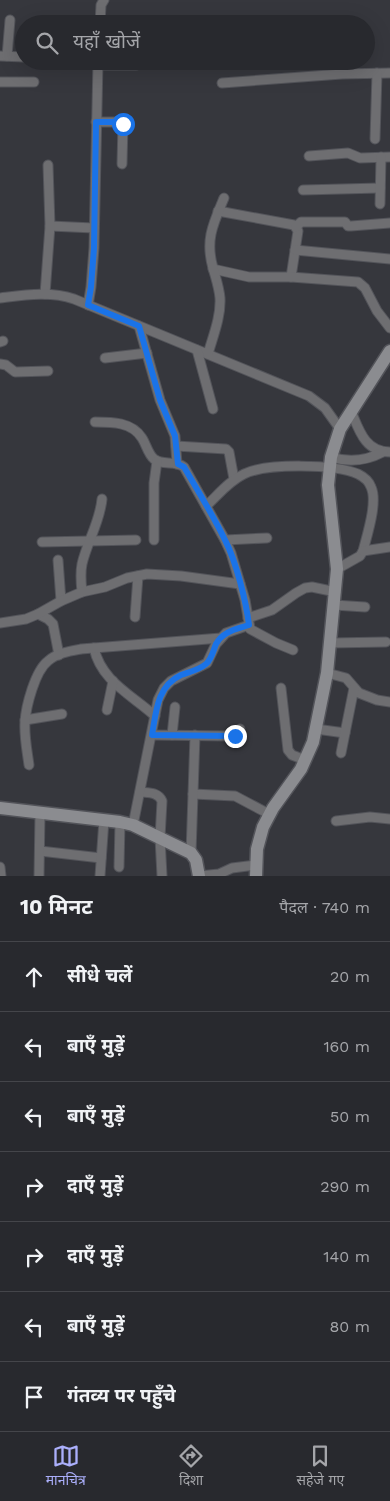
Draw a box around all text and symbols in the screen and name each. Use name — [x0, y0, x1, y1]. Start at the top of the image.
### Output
search box — [15, 15, 375, 70]
icon: search — [33, 29, 61, 57]
text: यहाँ खोजें — [73, 30, 140, 53]
route start — [112, 113, 135, 136]
route end — [224, 725, 247, 748]
text: 10 मिनट — [20, 894, 93, 919]
text: पैदल · 740 m — [279, 898, 370, 917]
icon: ahead — [20, 963, 48, 991]
text: सीधे चलें — [67, 964, 132, 987]
text: 20 m — [330, 967, 370, 986]
icon: left — [20, 1033, 48, 1061]
text: बाएँ मुड़ें — [67, 1034, 125, 1057]
text: 160 m — [323, 1037, 370, 1056]
icon: left — [20, 1103, 48, 1131]
text: बाएँ मुड़ें — [67, 1104, 125, 1127]
text: 50 m — [330, 1107, 370, 1126]
icon: right — [20, 1173, 48, 1201]
text: दाएँ मुड़ें — [67, 1174, 123, 1197]
text: 290 m — [320, 1177, 370, 1196]
icon: right — [20, 1243, 48, 1271]
text: दाएँ मुड़ें — [67, 1244, 123, 1267]
text: 140 m — [323, 1247, 370, 1266]
icon: left — [20, 1313, 48, 1341]
text: बाएँ मुड़ें — [67, 1314, 125, 1337]
text: 80 m — [329, 1317, 370, 1336]
icon: arrive — [20, 1383, 48, 1411]
text: गंतव्य पर पहुँचे — [67, 1384, 176, 1407]
tab: मानचित्र — [46, 1442, 86, 1491]
tab: दिशा — [177, 1442, 205, 1491]
tab: सहेजे गए — [297, 1442, 344, 1491]

